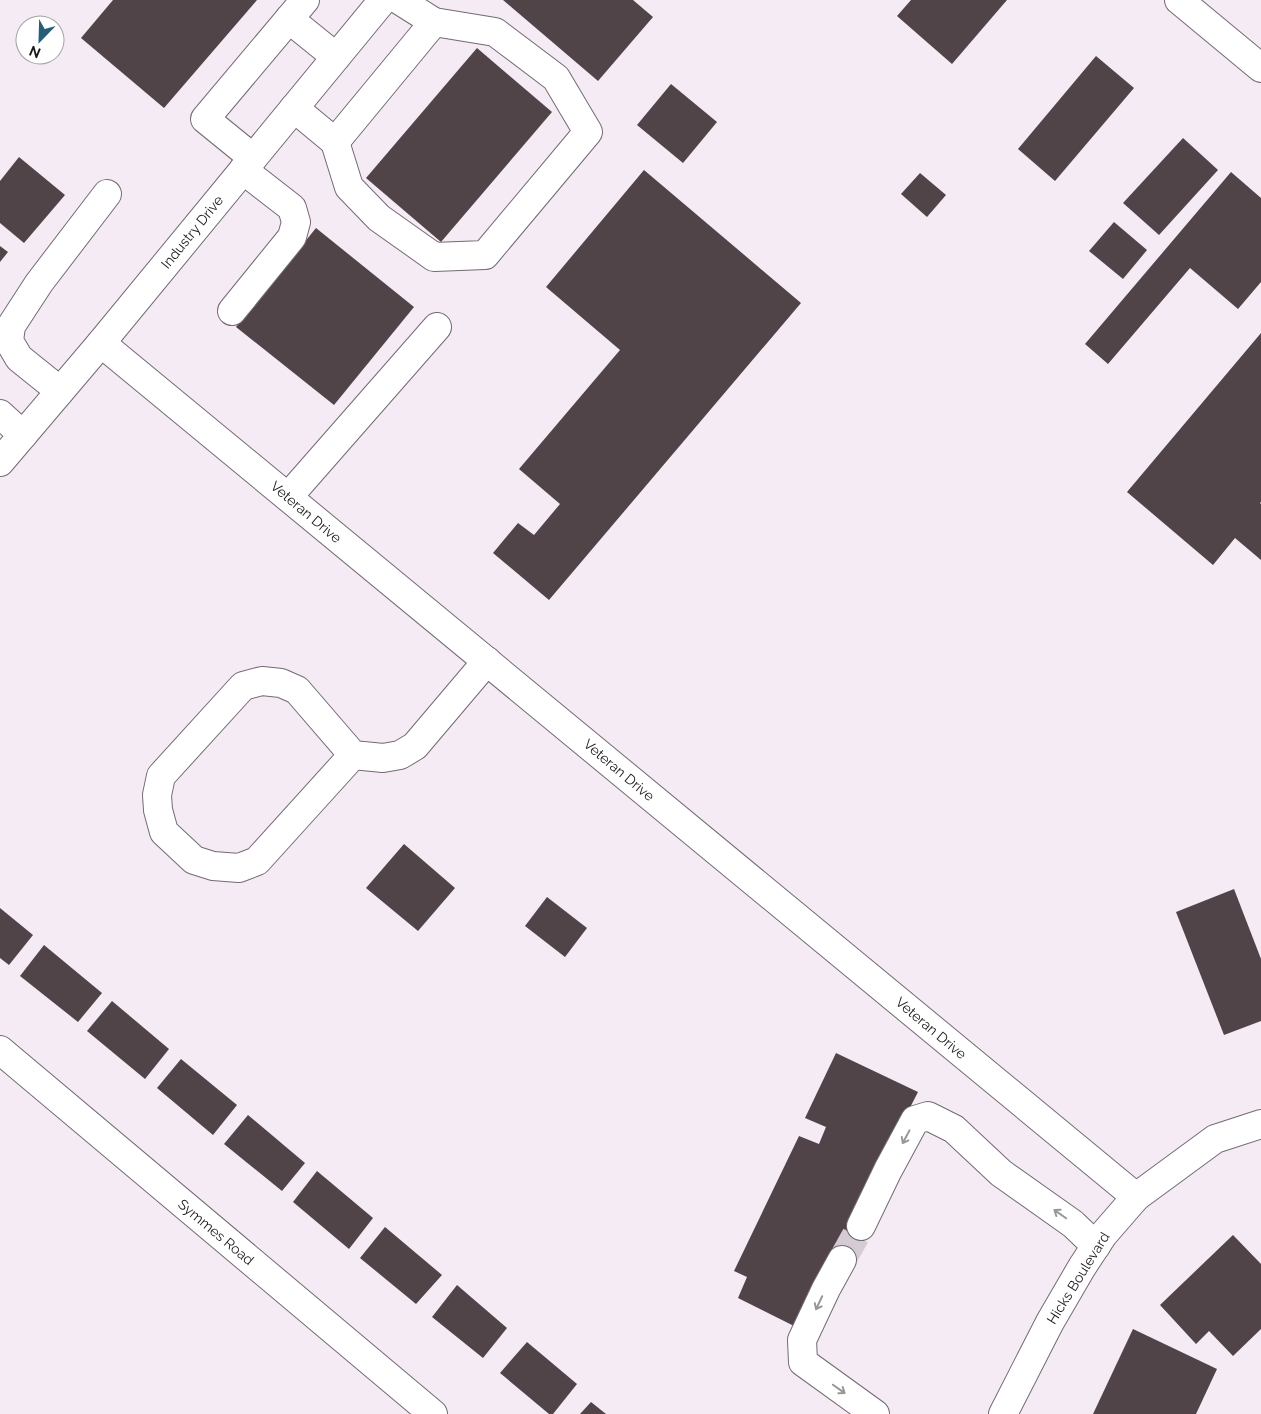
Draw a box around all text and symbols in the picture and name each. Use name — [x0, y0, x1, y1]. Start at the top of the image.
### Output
north arrow — [15, 15, 65, 65]
text: N — [27, 43, 43, 61]
street label: Industry Drive — [158, 192, 226, 272]
street label: Veteran Drive — [267, 478, 345, 546]
street label: Veteran Drive — [580, 736, 658, 804]
street label: Veteran Drive — [892, 994, 970, 1062]
one-way arrow — [901, 1129, 911, 1144]
street label: Symmes Road — [175, 1196, 257, 1268]
one-way arrow — [1053, 1209, 1067, 1219]
street label: Hicks Boulevard — [1043, 1229, 1113, 1327]
one-way arrow — [814, 1295, 823, 1310]
one-way arrow — [831, 1384, 845, 1394]

